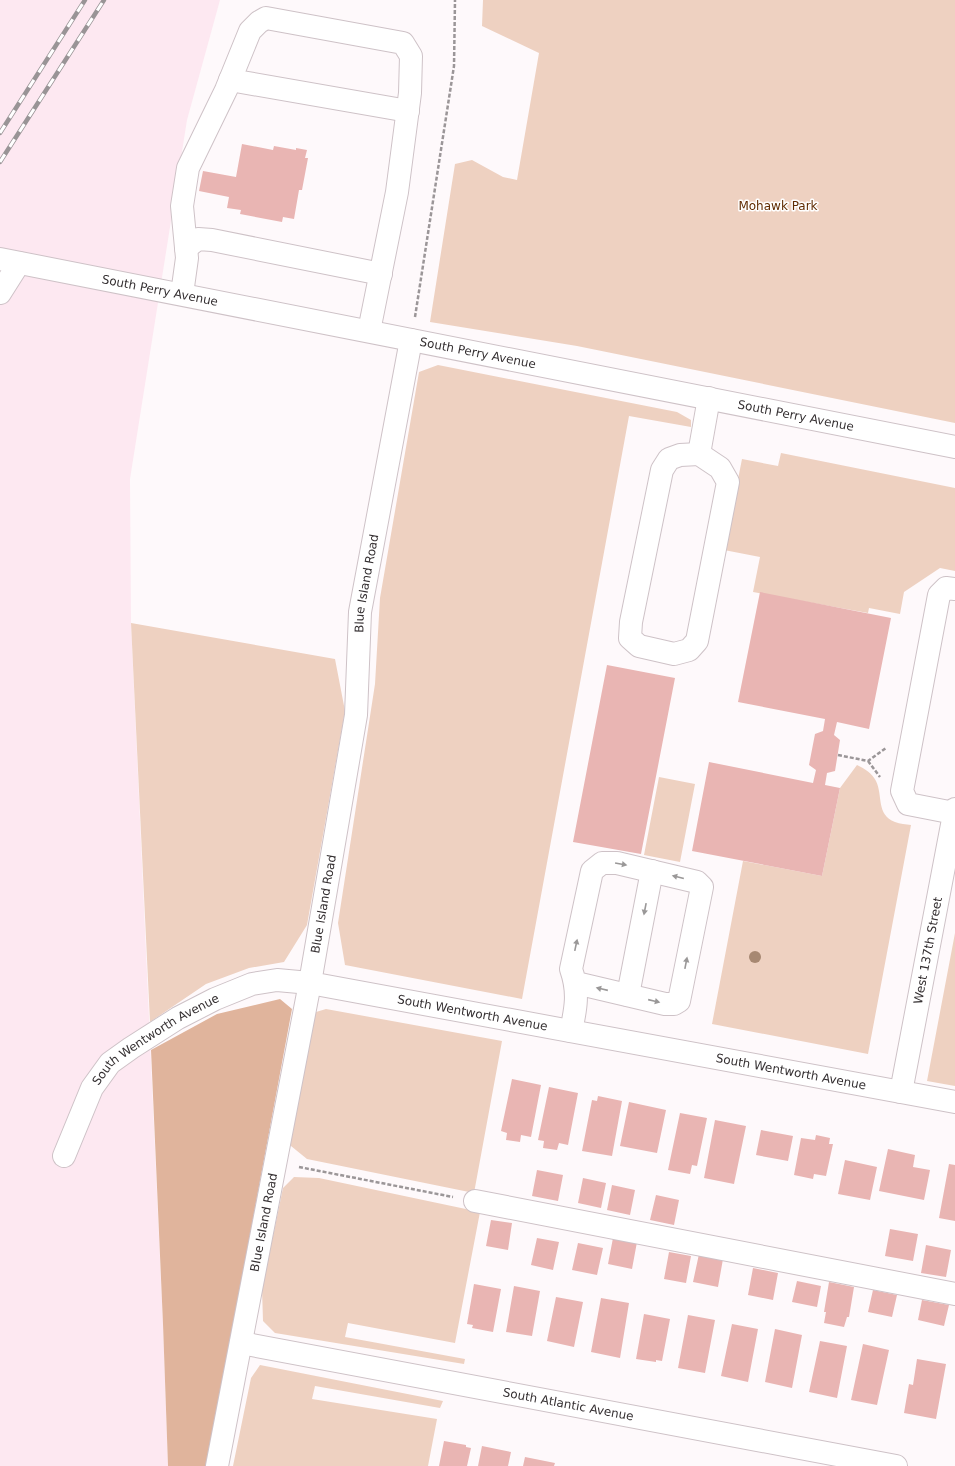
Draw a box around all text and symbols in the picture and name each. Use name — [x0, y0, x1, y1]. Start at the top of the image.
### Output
park label: Mohawk Park — [738, 199, 818, 213]
street label: South Perry Avenue — [101, 272, 219, 309]
street label: South Perry Avenue — [419, 335, 537, 371]
street label: South Perry Avenue — [736, 397, 855, 434]
street label: Blue Island Road — [352, 533, 381, 633]
street label: Blue Island Road — [308, 854, 339, 955]
one-way arrow — [615, 861, 627, 867]
one-way arrow — [672, 874, 684, 880]
street label: West 137th Street — [911, 895, 945, 1005]
one-way arrow — [641, 903, 647, 915]
one-way arrow — [574, 939, 580, 951]
one-way arrow — [684, 956, 690, 969]
one-way arrow — [596, 985, 608, 991]
street label: South Wentworth Avenue — [89, 991, 221, 1088]
street label: South Wentworth Avenue — [396, 992, 549, 1034]
one-way arrow — [648, 998, 660, 1004]
street label: South Wentworth Avenue — [715, 1051, 867, 1092]
street label: Blue Island Road — [248, 1172, 280, 1273]
street label: South Atlantic Avenue — [502, 1385, 635, 1424]

